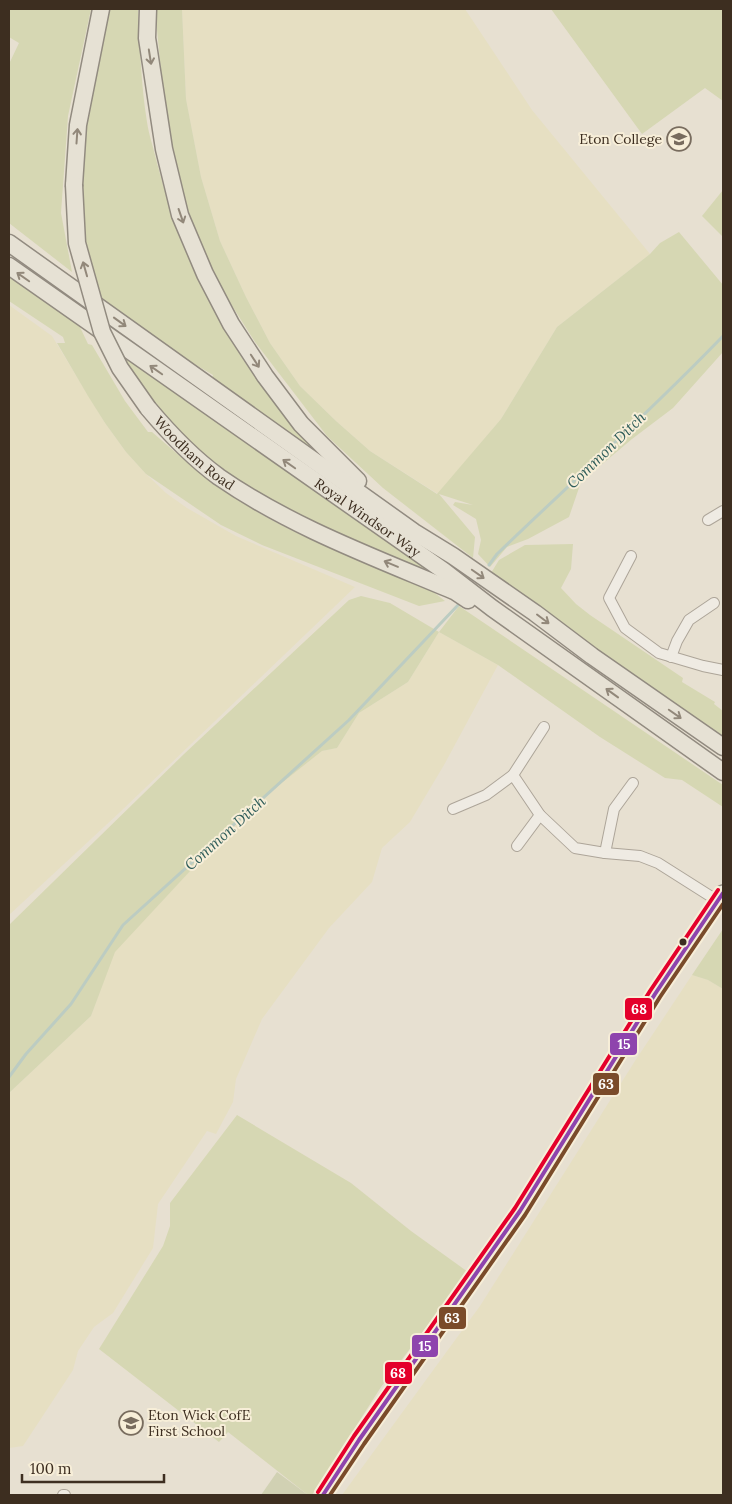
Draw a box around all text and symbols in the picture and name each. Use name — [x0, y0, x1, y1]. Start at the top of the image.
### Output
one-way arrow — [145, 49, 155, 65]
school or university icon: Eton College — [666, 126, 692, 152]
one-way arrow — [72, 128, 82, 144]
place label: Eton College — [579, 130, 662, 148]
one-way arrow — [177, 208, 187, 224]
one-way arrow — [79, 262, 89, 278]
one-way arrow — [17, 271, 30, 282]
one-way arrow — [113, 317, 127, 327]
one-way arrow — [250, 353, 260, 367]
one-way arrow — [149, 365, 163, 375]
water label: Common Ditch — [563, 407, 650, 492]
street label: Woodham Road — [150, 412, 238, 494]
one-way arrow — [282, 459, 296, 469]
street label: Royal Windsor Way — [311, 474, 425, 561]
one-way arrow — [384, 559, 399, 569]
one-way arrow — [471, 569, 485, 579]
one-way arrow — [536, 614, 549, 625]
one-way arrow — [605, 688, 619, 698]
one-way arrow — [668, 709, 682, 719]
water label: Common Ditch — [181, 791, 270, 874]
unlabelled marker — [678, 937, 688, 947]
line badge: 68 — [624, 997, 653, 1021]
text: 68 — [631, 1000, 647, 1018]
line badge: 15 — [609, 1032, 638, 1056]
text: 15 — [617, 1035, 631, 1053]
line badge: 63 — [592, 1072, 620, 1096]
text: 63 — [598, 1075, 614, 1093]
line badge: 63 — [438, 1306, 467, 1330]
text: 63 — [444, 1309, 460, 1327]
line badge: 15 — [411, 1334, 439, 1358]
text: 15 — [418, 1337, 432, 1355]
line badge: 68 — [384, 1361, 413, 1385]
text: 68 — [390, 1364, 406, 1382]
place label: Eton Wick CofE First School — [148, 1406, 251, 1440]
school or university icon: Eton Wick CofE First School — [118, 1410, 144, 1436]
scale bar — [22, 1452, 165, 1484]
text: 100 m — [30, 1459, 71, 1478]

